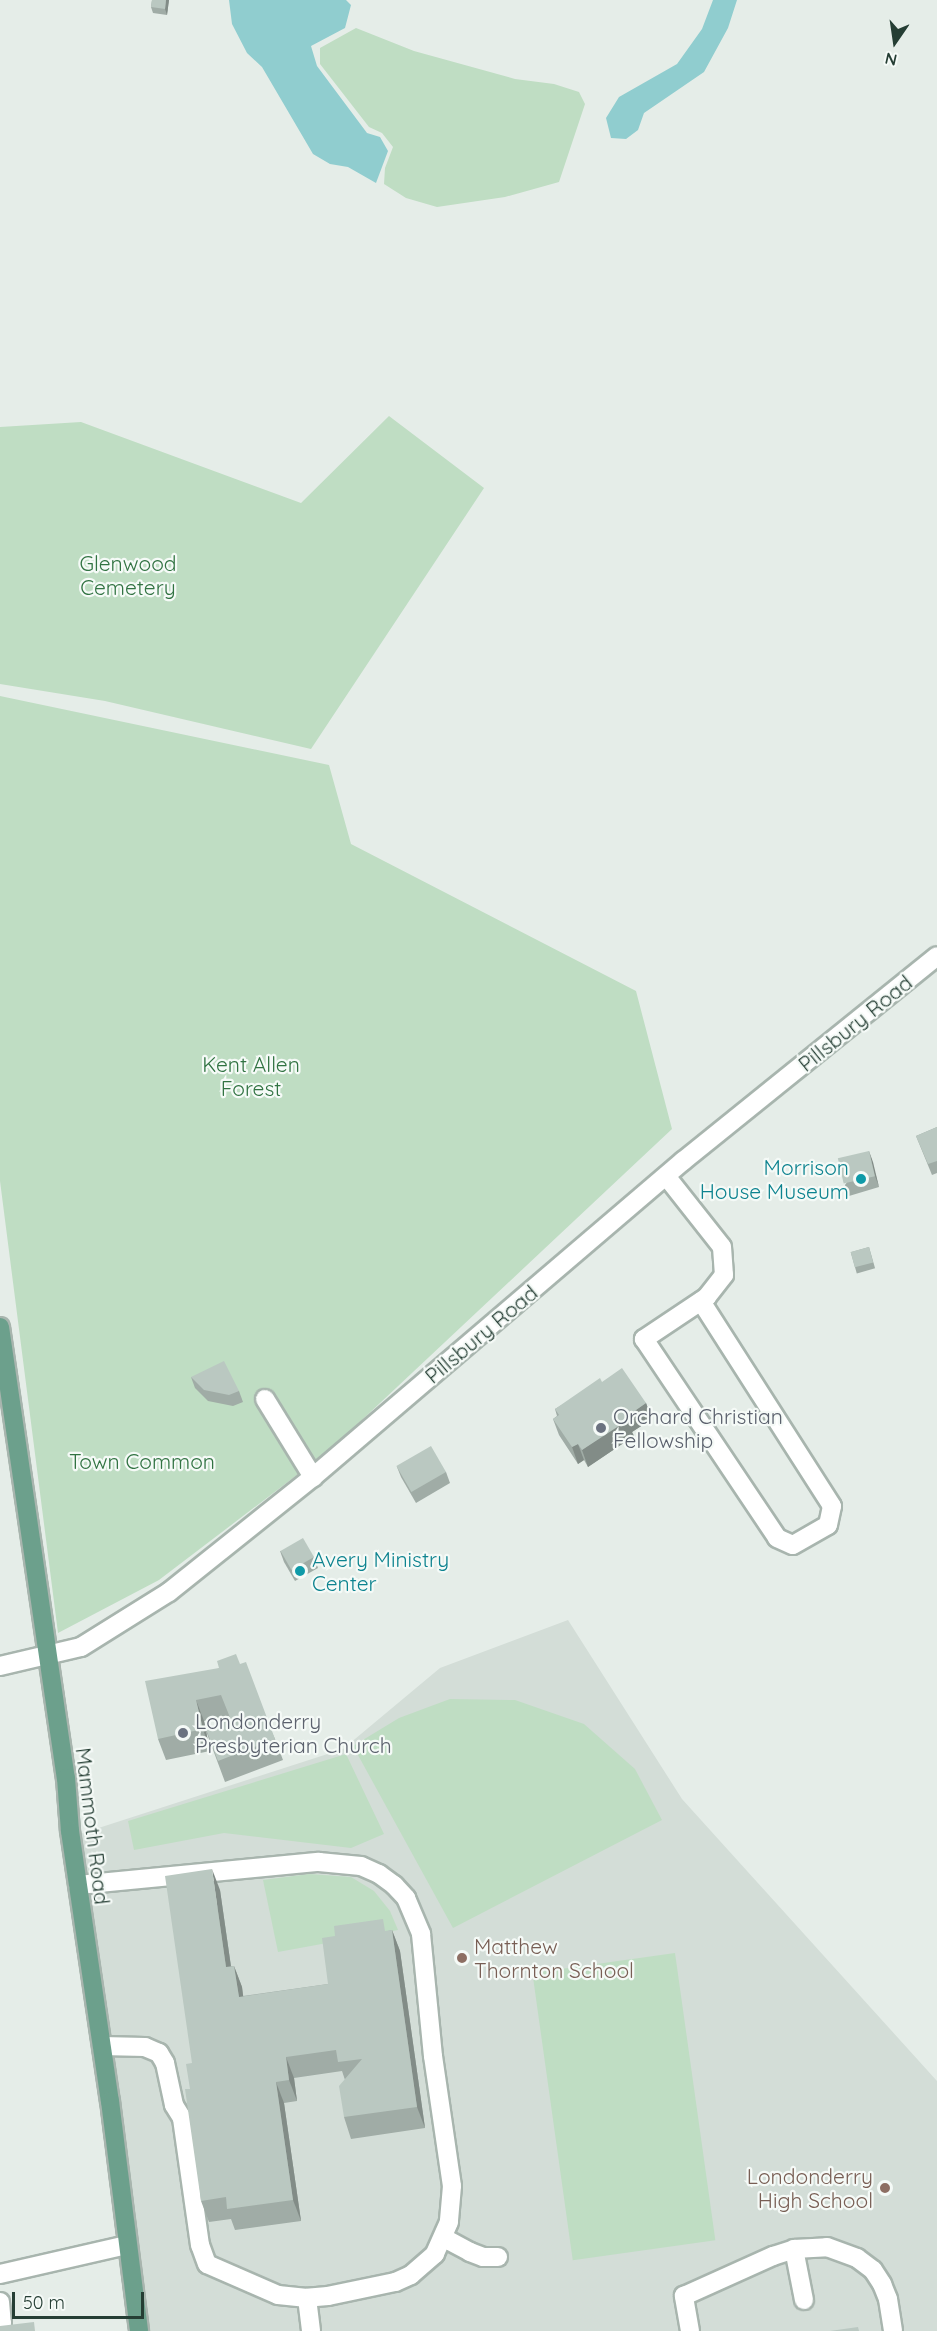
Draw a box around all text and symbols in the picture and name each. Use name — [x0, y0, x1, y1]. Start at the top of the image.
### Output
north arrow — [865, 12, 925, 72]
text: N — [883, 48, 899, 71]
park label: Glenwood Cemetery — [79, 550, 177, 600]
street label: Pillsbury Road — [793, 969, 917, 1077]
park label: Kent Allen Forest — [202, 1051, 300, 1101]
place label: Morrison House Museum — [700, 1154, 849, 1204]
marker: Morrison House Museum — [854, 1172, 868, 1186]
street label: Pillsbury Road — [420, 1280, 542, 1388]
place label: Orchard Christian Fellowship — [613, 1403, 783, 1453]
marker: Orchard Christian Fellowship — [594, 1421, 608, 1435]
park label: Town Common — [69, 1448, 215, 1474]
place label: Avery Ministry Center — [312, 1546, 449, 1596]
marker: Avery Ministry Center — [293, 1564, 307, 1578]
place label: Londonderry Presbyterian Church — [195, 1708, 392, 1758]
marker: Londonderry Presbyterian Church — [176, 1726, 190, 1740]
street label: Mammoth Road — [71, 1746, 115, 1906]
place label: Matthew Thornton School — [474, 1933, 634, 1983]
marker: Matthew Thornton School — [455, 1951, 469, 1965]
place label: Londonderry High School — [747, 2163, 873, 2213]
marker: Londonderry High School — [878, 2181, 892, 2195]
scale bar — [15, 2280, 147, 2318]
text: 50 m — [23, 2291, 65, 2314]

